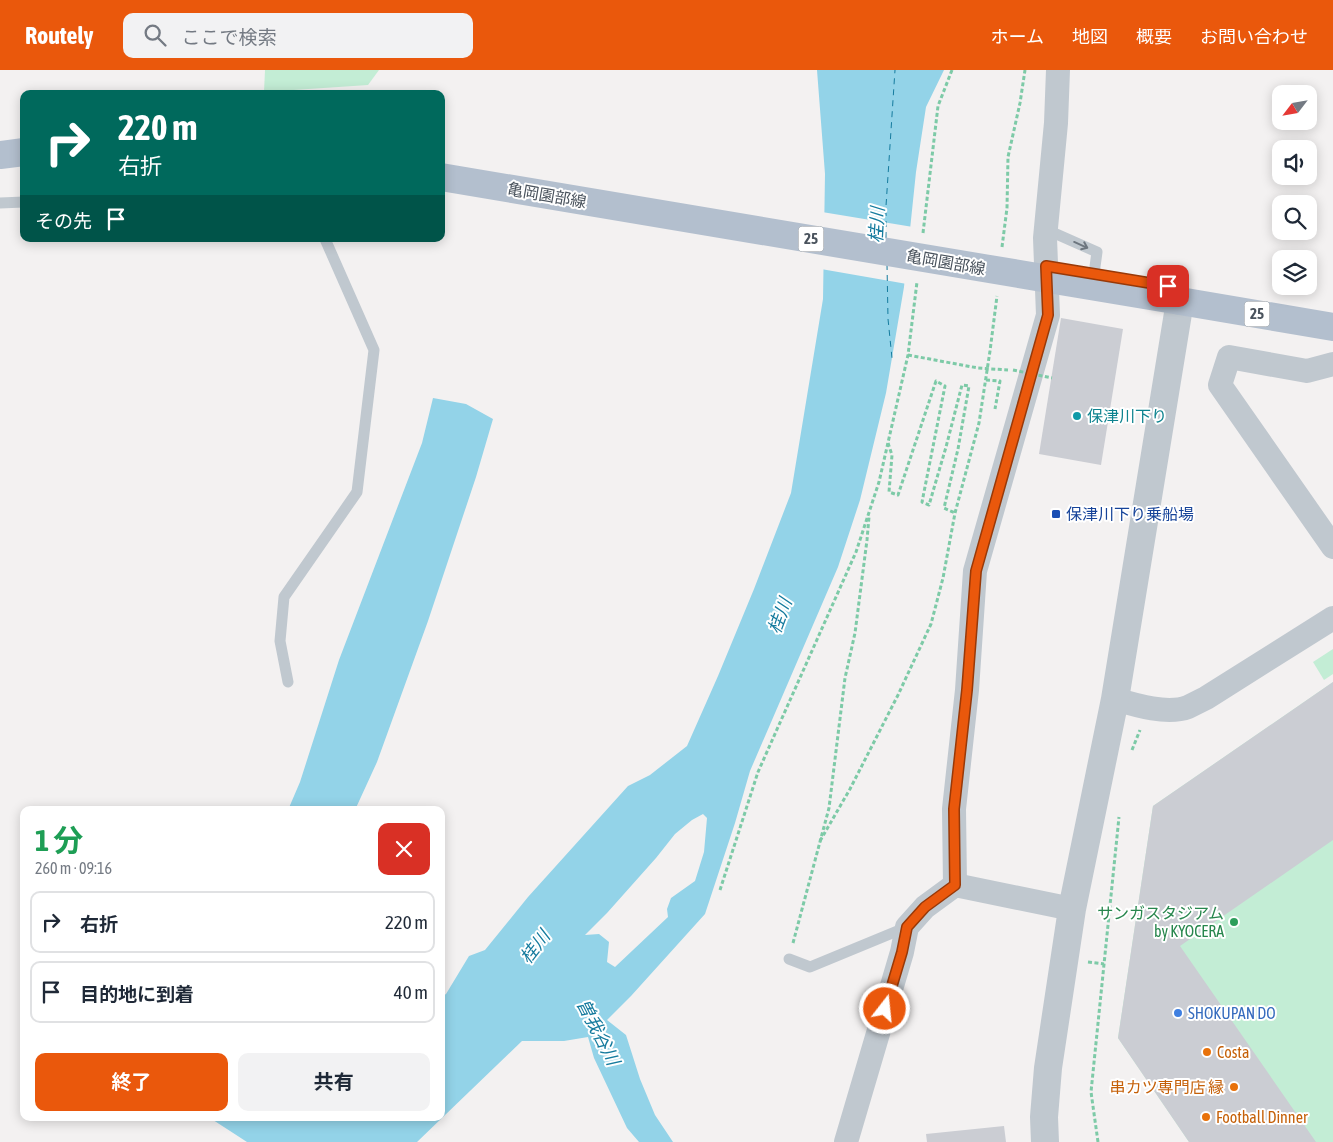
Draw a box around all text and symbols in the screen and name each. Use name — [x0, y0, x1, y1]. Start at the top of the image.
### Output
search box — [123, 13, 473, 58]
icon: search — [141, 21, 169, 49]
text: Routely — [25, 22, 93, 49]
text: ここで検索 — [181, 26, 276, 48]
text: ホーム — [991, 26, 1044, 47]
text: 地図 — [1072, 26, 1108, 47]
text: 概要 — [1136, 26, 1172, 47]
text: お問い合わせ — [1200, 26, 1308, 47]
north arrow — [1272, 85, 1318, 130]
map controls — [1272, 85, 1317, 295]
text: 220 m — [118, 107, 197, 147]
icon: right — [35, 110, 100, 175]
button: sound — [1272, 140, 1317, 185]
text: 右折 — [118, 153, 162, 179]
street label: 亀岡園部線 — [506, 179, 588, 211]
button: search — [1272, 195, 1317, 240]
water label: 桂川 — [865, 204, 888, 243]
icon: arrive — [102, 205, 130, 233]
text: その先 — [35, 210, 92, 232]
road number: 25 — [798, 226, 824, 252]
one-way arrow — [1073, 241, 1088, 251]
street label: 亀岡園部線 — [905, 246, 987, 278]
button: layers — [1272, 250, 1317, 295]
pin — [1147, 265, 1189, 307]
icon: arrive — [1154, 272, 1182, 300]
road number: 25 — [1244, 302, 1270, 326]
place label: 保津川下り — [1087, 407, 1167, 425]
marker: 保津川下り — [1071, 410, 1083, 422]
place label: 保津川下り乗船場 — [1066, 505, 1194, 523]
marker: 保津川下り乗船場 — [1050, 508, 1062, 520]
water label: 桂川 — [764, 593, 796, 636]
text: 1 分 — [35, 823, 83, 857]
button: close — [378, 823, 430, 875]
text: 260 m · 09:16 — [35, 859, 112, 877]
place label: サンガスタジアム by KYOCERA — [1097, 904, 1224, 941]
icon: right — [37, 908, 65, 936]
text: 220 m — [385, 911, 428, 933]
text: 右折 — [80, 913, 118, 935]
marker: サンガスタジアム by KYOCERA — [1228, 916, 1240, 928]
water label: 桂川 — [515, 924, 555, 967]
icon: arrive — [37, 978, 65, 1006]
text: 40 m — [394, 981, 428, 1003]
position arrow — [858, 982, 910, 1034]
text: 目的地に到着 — [80, 983, 194, 1005]
water label: 曽我谷川 — [573, 995, 625, 1070]
place label: SHOKUPAN DO — [1188, 1004, 1276, 1022]
marker: SHOKUPAN DO — [1172, 1007, 1184, 1019]
place label: Costa — [1217, 1043, 1249, 1061]
marker: Costa — [1201, 1046, 1213, 1058]
button: 終了 — [35, 1053, 228, 1111]
button: 共有 — [238, 1053, 430, 1111]
place label: 串カツ専門店 縁 — [1110, 1078, 1224, 1096]
marker: 串カツ専門店 縁 — [1228, 1081, 1240, 1093]
place label: Football Dinner — [1216, 1108, 1308, 1126]
marker: Football Dinner — [1200, 1111, 1212, 1123]

